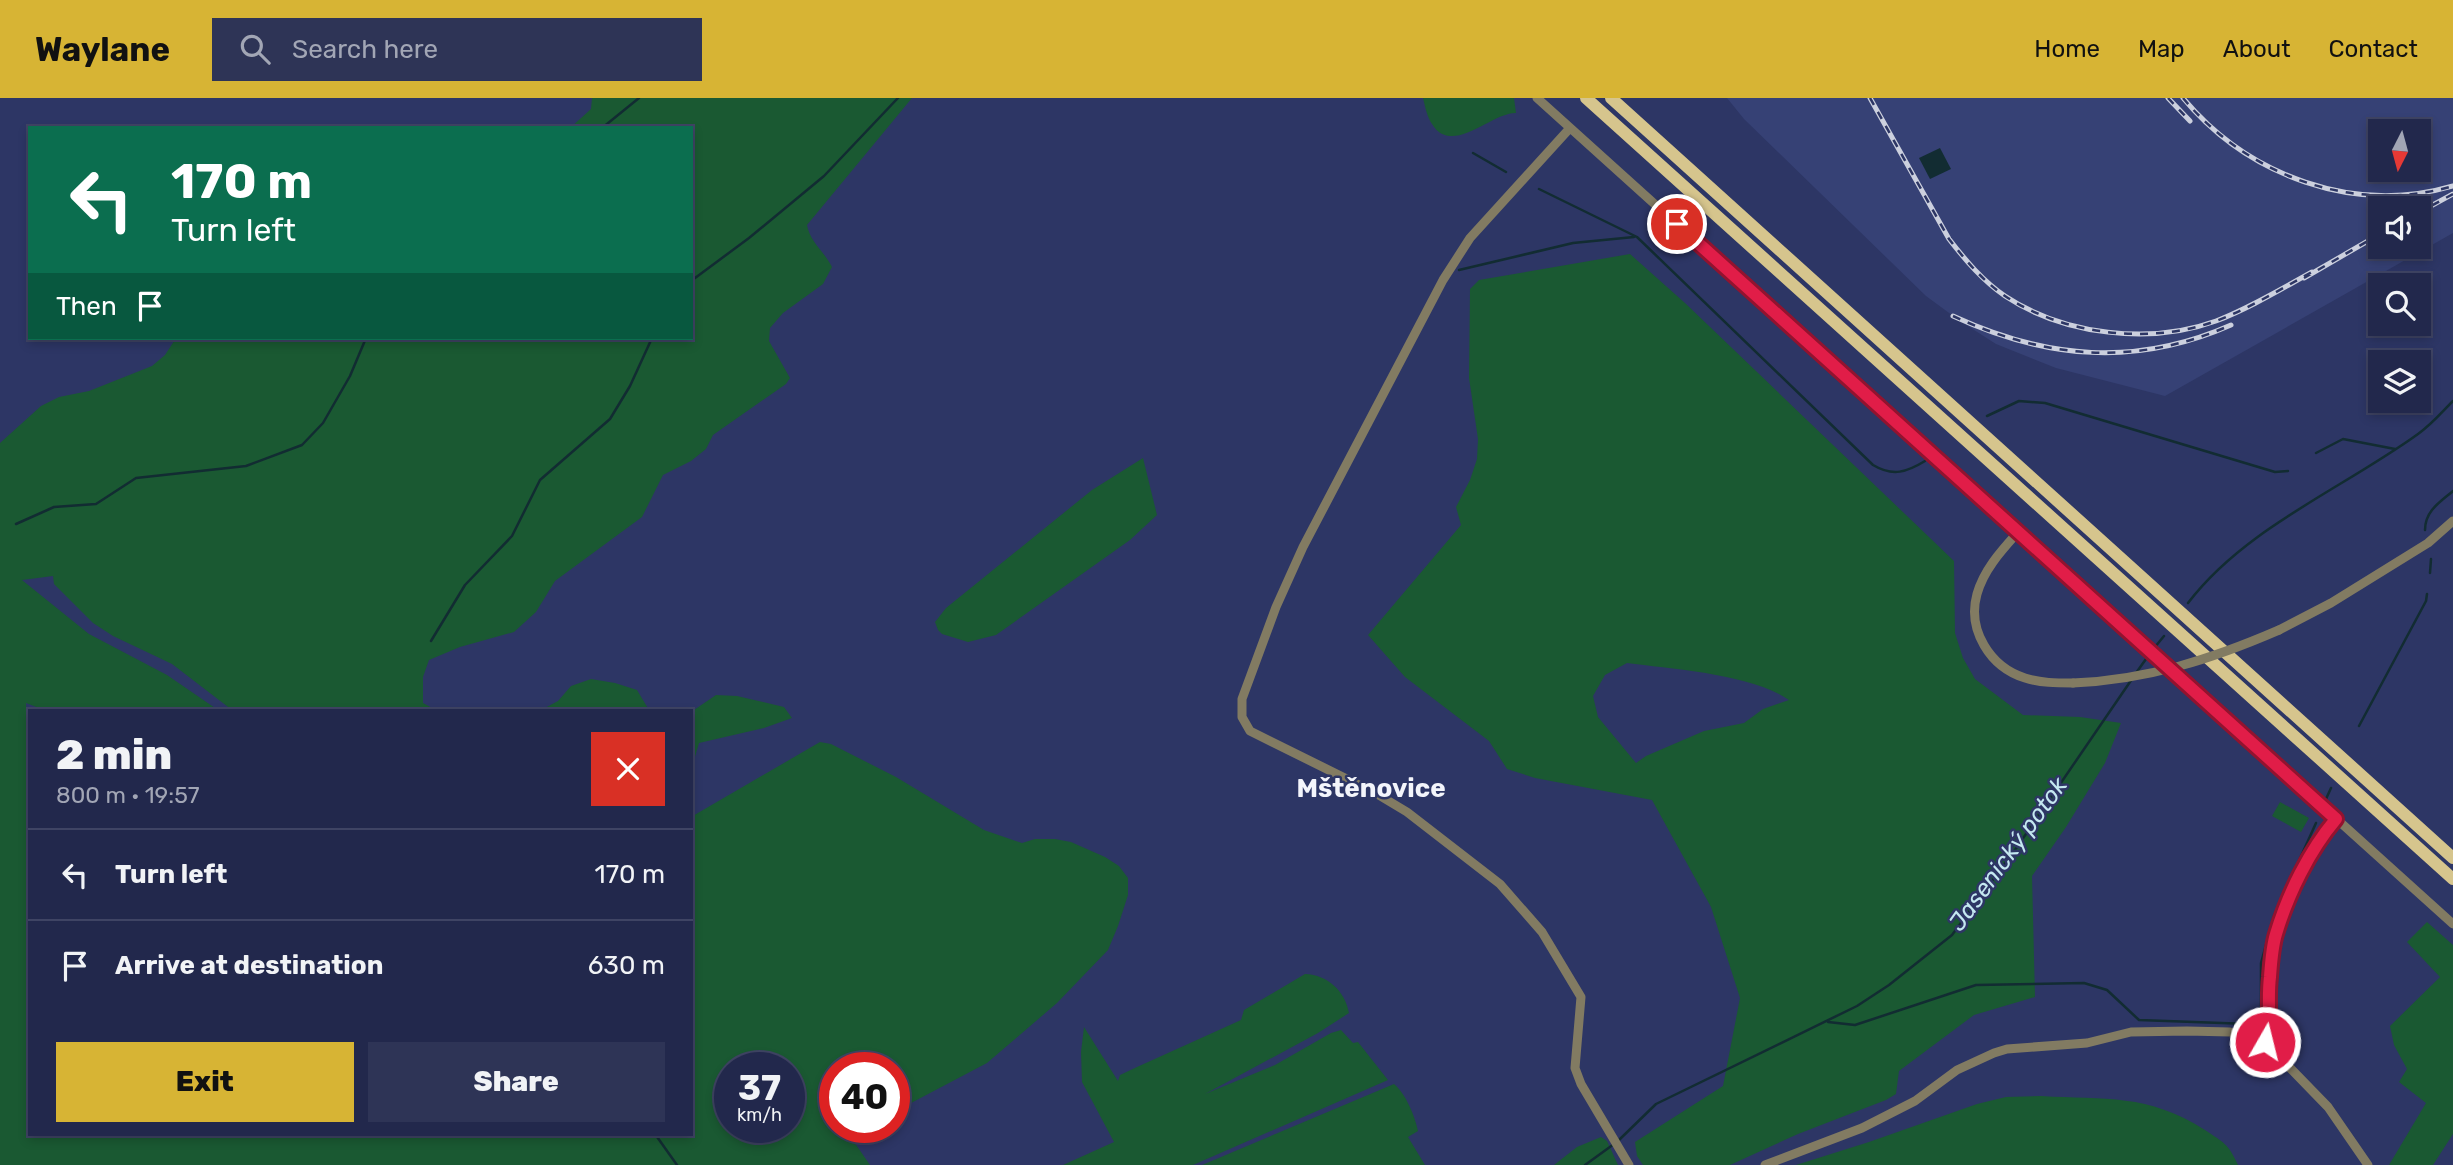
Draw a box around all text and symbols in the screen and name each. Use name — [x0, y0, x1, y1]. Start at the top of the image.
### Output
search box — [212, 18, 702, 81]
text: Waylane — [35, 30, 170, 69]
icon: search — [236, 30, 274, 68]
text: Search here — [292, 34, 438, 65]
text: Home — [2034, 35, 2100, 63]
text: Map — [2138, 35, 2185, 63]
text: About — [2223, 35, 2291, 63]
text: Contact — [2329, 35, 2418, 63]
north arrow — [2368, 119, 2431, 182]
map controls — [2368, 119, 2431, 413]
text: 170 m — [171, 152, 312, 210]
icon: left — [56, 154, 147, 245]
pin — [1647, 194, 1707, 254]
button: sound — [2368, 196, 2431, 259]
icon: arrive — [1658, 205, 1696, 243]
text: Turn left — [171, 211, 296, 249]
button: search — [2368, 273, 2431, 336]
icon: arrive — [131, 287, 169, 325]
text: Then — [56, 291, 117, 322]
button: layers — [2368, 350, 2431, 413]
text: 2 min — [56, 730, 172, 780]
button: close — [591, 732, 665, 806]
water label: Jasenický potok — [1943, 771, 2073, 936]
district label: Mštěnovice — [1296, 773, 1446, 804]
text: 800 m · 19:57 — [56, 781, 200, 809]
icon: left — [56, 856, 94, 894]
text: Turn left — [115, 859, 227, 890]
text: 170 m — [595, 859, 665, 890]
icon: arrive — [56, 947, 94, 985]
text: Arrive at destination — [115, 950, 383, 981]
text: 630 m — [588, 950, 665, 981]
position arrow — [2228, 1005, 2302, 1079]
button: Exit — [56, 1042, 354, 1122]
button: Share — [368, 1042, 665, 1122]
speed limit sign: 40 — [819, 1052, 910, 1143]
text: 37 — [738, 1067, 781, 1109]
text: km/h — [737, 1104, 782, 1126]

